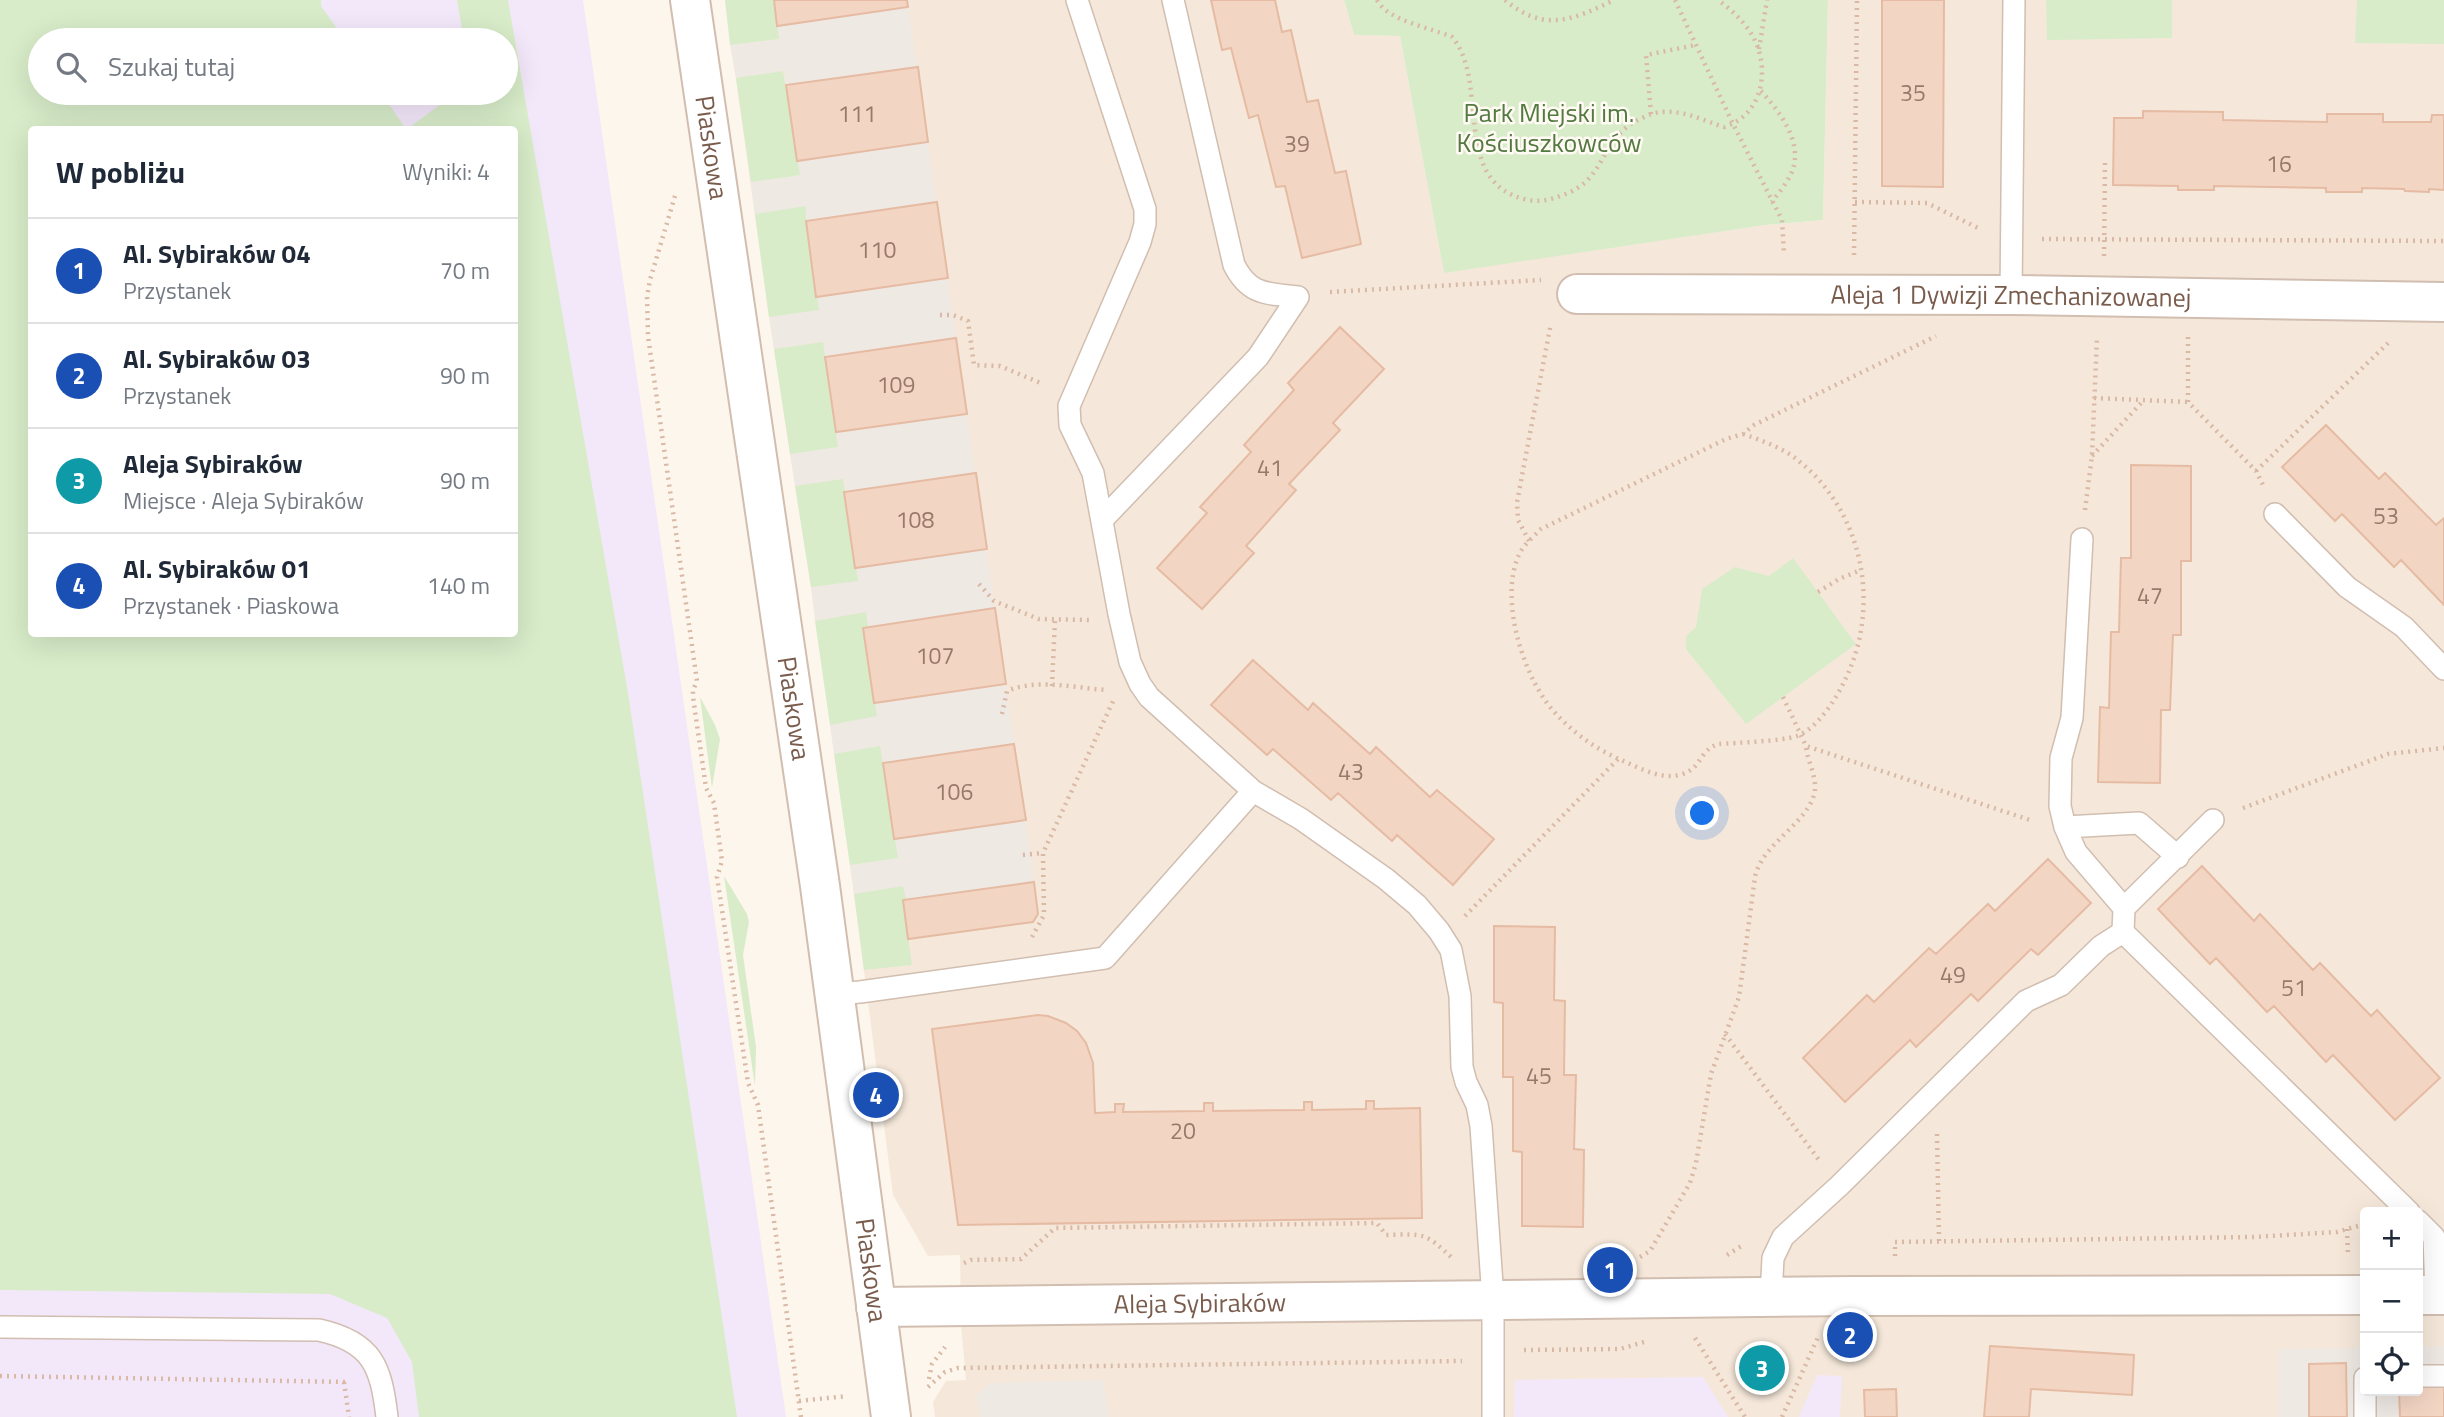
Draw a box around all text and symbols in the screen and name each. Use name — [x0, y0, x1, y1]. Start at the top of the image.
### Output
search box — [28, 28, 518, 105]
text: Szukaj tutaj — [108, 47, 235, 86]
icon: search — [52, 48, 90, 86]
house number: 35 — [1900, 75, 1926, 110]
street label: Piaskowa — [685, 93, 739, 202]
park label: Park Miejski im. Kościuszkowców — [1457, 93, 1641, 162]
house number: 111 — [838, 96, 876, 131]
house number: 39 — [1284, 126, 1310, 161]
house number: 16 — [2266, 146, 2292, 181]
text: W pobliżu — [56, 149, 185, 195]
text: Wyniki: 4 — [402, 154, 490, 189]
house number: 110 — [858, 232, 896, 267]
text: Al. Sybiraków 04 — [123, 234, 311, 273]
text: 1 — [73, 253, 85, 288]
text: 70 m — [440, 253, 490, 288]
text: Przystanek — [123, 273, 231, 308]
street label: Aleja 1 Dywizji Zmechanizowanej — [1831, 275, 2192, 317]
text: Al. Sybiraków 03 — [123, 339, 311, 378]
text: 2 — [73, 358, 85, 393]
text: 90 m — [440, 358, 490, 393]
house number: 109 — [877, 367, 915, 402]
text: Przystanek — [123, 378, 231, 413]
text: Aleja Sybiraków — [123, 444, 303, 483]
house number: 41 — [1257, 450, 1283, 485]
text: 3 — [73, 463, 85, 498]
text: 90 m — [440, 463, 490, 498]
text: Miejsce · Aleja Sybiraków — [123, 483, 364, 518]
house number: 53 — [2373, 498, 2399, 533]
house number: 108 — [896, 502, 934, 537]
text: Al. Sybiraków 01 — [123, 549, 311, 588]
text: 4 — [73, 568, 85, 603]
text: 140 m — [427, 568, 490, 603]
house number: 47 — [2137, 578, 2163, 613]
text: Przystanek · Piaskowa — [123, 588, 339, 623]
house number: 107 — [916, 638, 954, 673]
street label: Piaskowa — [768, 654, 821, 763]
house number: 43 — [1338, 754, 1364, 789]
house number: 106 — [935, 774, 973, 809]
your location — [1685, 796, 1719, 830]
house number: 49 — [1940, 957, 1966, 992]
house number: 51 — [2281, 970, 2307, 1005]
house number: 45 — [1526, 1058, 1552, 1093]
pin: 4 — [853, 1069, 899, 1121]
house number: 20 — [1170, 1113, 1196, 1148]
map controls — [2360, 1207, 2423, 1396]
button: + — [2360, 1207, 2423, 1270]
street label: Piaskowa — [846, 1216, 898, 1325]
pin: 1 — [1587, 1244, 1633, 1296]
button: − — [2360, 1270, 2423, 1333]
street label: Aleja Sybiraków — [1114, 1282, 1286, 1323]
pin: 2 — [1827, 1309, 1873, 1361]
button: locate — [2360, 1333, 2423, 1396]
pin: 3 — [1739, 1342, 1785, 1394]

